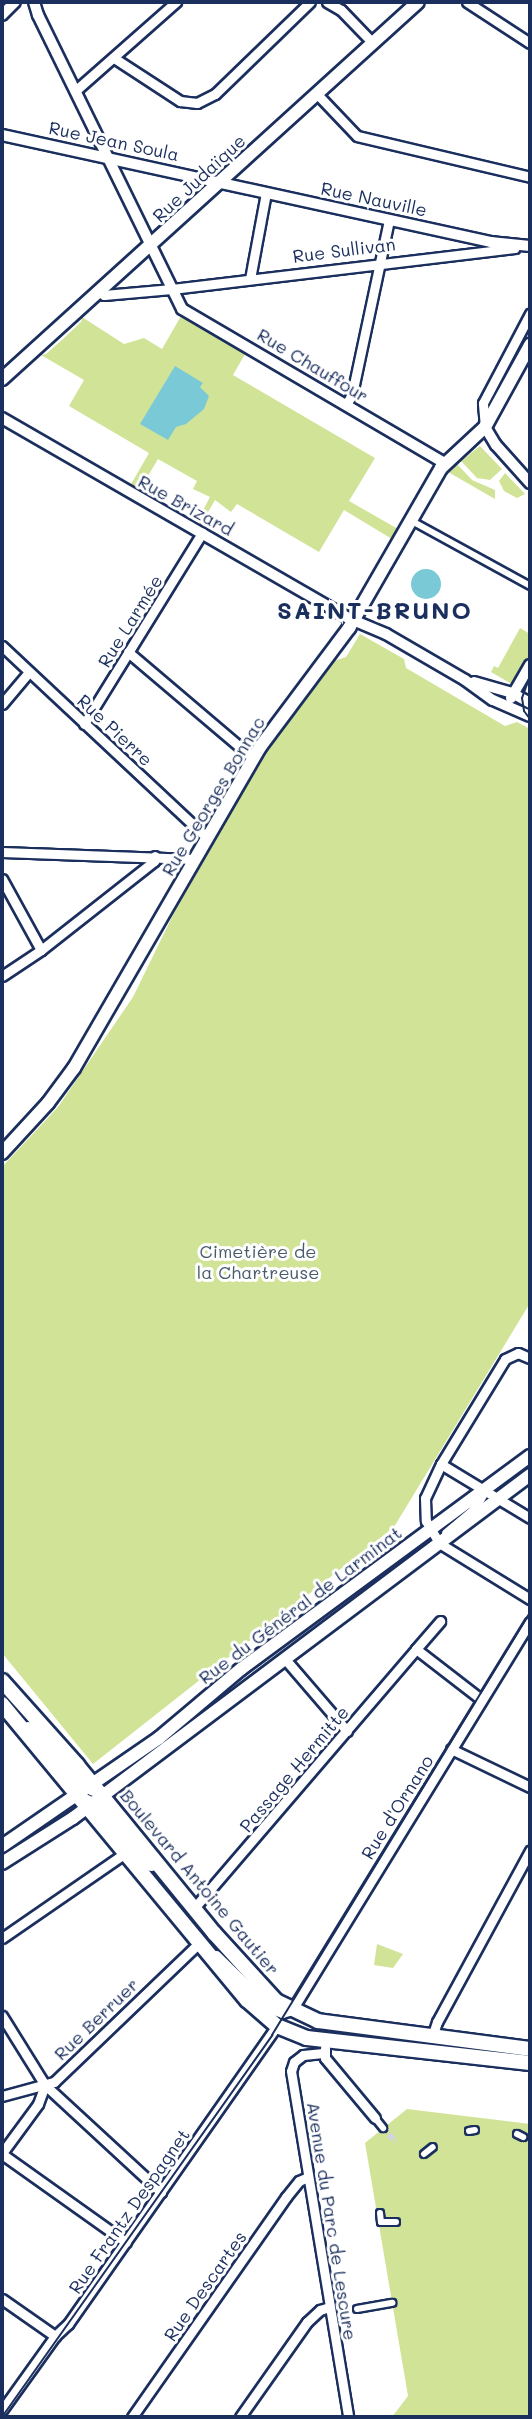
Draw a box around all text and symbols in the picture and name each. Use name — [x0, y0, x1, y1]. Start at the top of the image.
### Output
street label: Rue Jean Soula — [47, 117, 181, 165]
street label: Rue Judaïque — [148, 130, 250, 226]
street label: Rue Nauville — [319, 177, 429, 221]
street label: Rue Sullivan — [291, 233, 397, 267]
street label: Rue Chauffour — [253, 323, 373, 407]
street label: Rue Brizard — [135, 470, 237, 540]
street label: Rue Larmée — [93, 571, 167, 671]
district label: SAINT-BRUNO — [278, 596, 472, 624]
street label: Rue Pierre — [73, 690, 157, 770]
street label: Rue Georges Bonnac — [157, 712, 269, 880]
park label: Cimetière de la Chartreuse — [197, 1241, 319, 1284]
street label: Rue du Général de Larminat — [194, 1522, 406, 1688]
street label: Passage Hermitte — [235, 1701, 353, 1837]
street label: Rue d'Ornano — [356, 1751, 438, 1863]
street label: Boulevard Antoine Gautier — [116, 1785, 284, 1979]
street label: Rue Berruer — [49, 1973, 143, 2065]
street label: Avenue du Parc de Lescure — [302, 2100, 362, 2342]
street label: Rue Frantz Despagnet — [64, 2124, 194, 2298]
street label: Rue Descartes — [159, 2227, 251, 2345]

